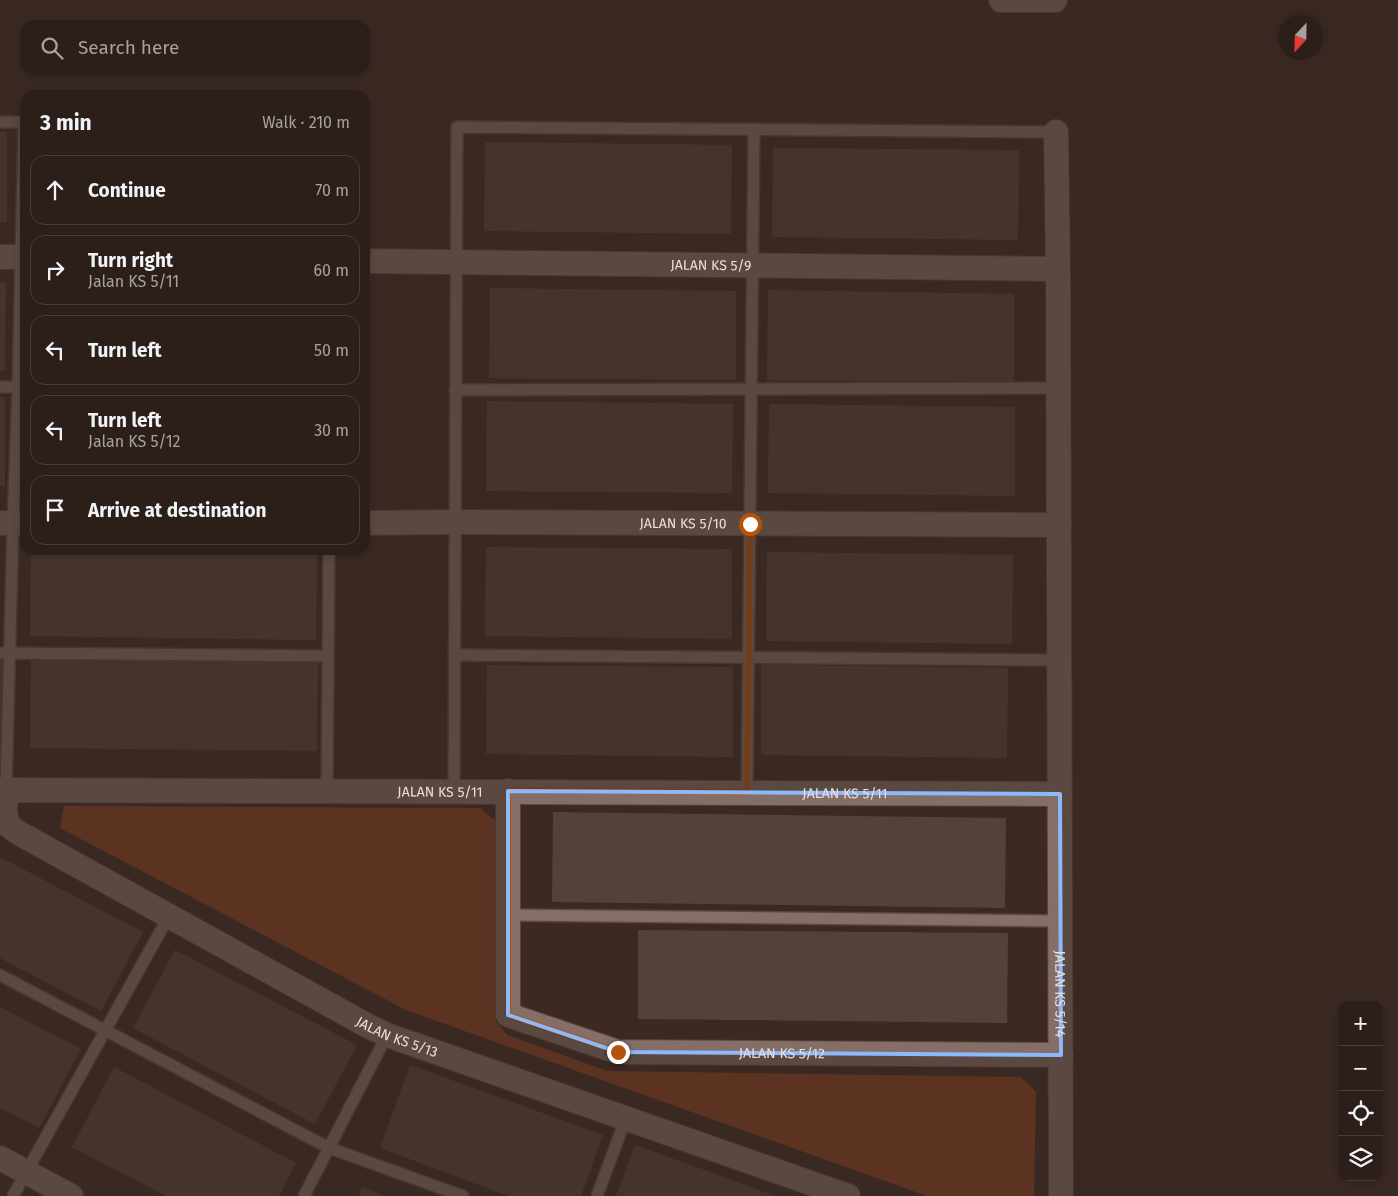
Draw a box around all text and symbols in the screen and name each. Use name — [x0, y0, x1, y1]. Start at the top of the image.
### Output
north arrow — [1278, 15, 1323, 60]
search box — [20, 20, 370, 75]
icon: search — [38, 34, 66, 62]
text: Search here — [78, 36, 179, 59]
text: 3 min — [40, 110, 92, 136]
text: Walk · 210 m — [262, 113, 350, 132]
icon: ahead — [41, 176, 69, 204]
text: Continue — [88, 179, 166, 202]
text: 70 m — [315, 181, 349, 200]
text: Turn right — [88, 249, 173, 272]
icon: right — [41, 256, 69, 284]
street label: JALAN KS 5/9 — [670, 256, 752, 274]
text: 60 m — [314, 261, 349, 280]
text: Jalan KS 5/11 — [88, 272, 179, 291]
icon: left — [41, 336, 69, 364]
text: Turn left — [88, 339, 162, 362]
text: 50 m — [314, 341, 349, 360]
text: Turn left — [88, 409, 162, 432]
icon: left — [41, 416, 69, 444]
text: 30 m — [314, 421, 349, 440]
text: Jalan KS 5/12 — [88, 432, 180, 451]
icon: arrive — [41, 496, 69, 524]
text: Arrive at destination — [88, 499, 267, 522]
route start — [739, 513, 762, 536]
street label: JALAN KS 5/10 — [639, 514, 727, 532]
street label: JALAN KS 5/11 — [397, 783, 483, 800]
street label: JALAN KS 5/11 — [802, 785, 888, 802]
street label: JALAN KS 5/14 — [1052, 951, 1069, 1038]
map controls — [1338, 1001, 1383, 1181]
button: + — [1338, 1001, 1383, 1046]
street label: JALAN KS 5/13 — [353, 1013, 440, 1061]
route end — [607, 1041, 630, 1064]
street label: JALAN KS 5/12 — [739, 1044, 825, 1062]
button: − — [1338, 1046, 1383, 1091]
button: locate — [1338, 1091, 1383, 1136]
button: layers — [1338, 1136, 1383, 1181]

